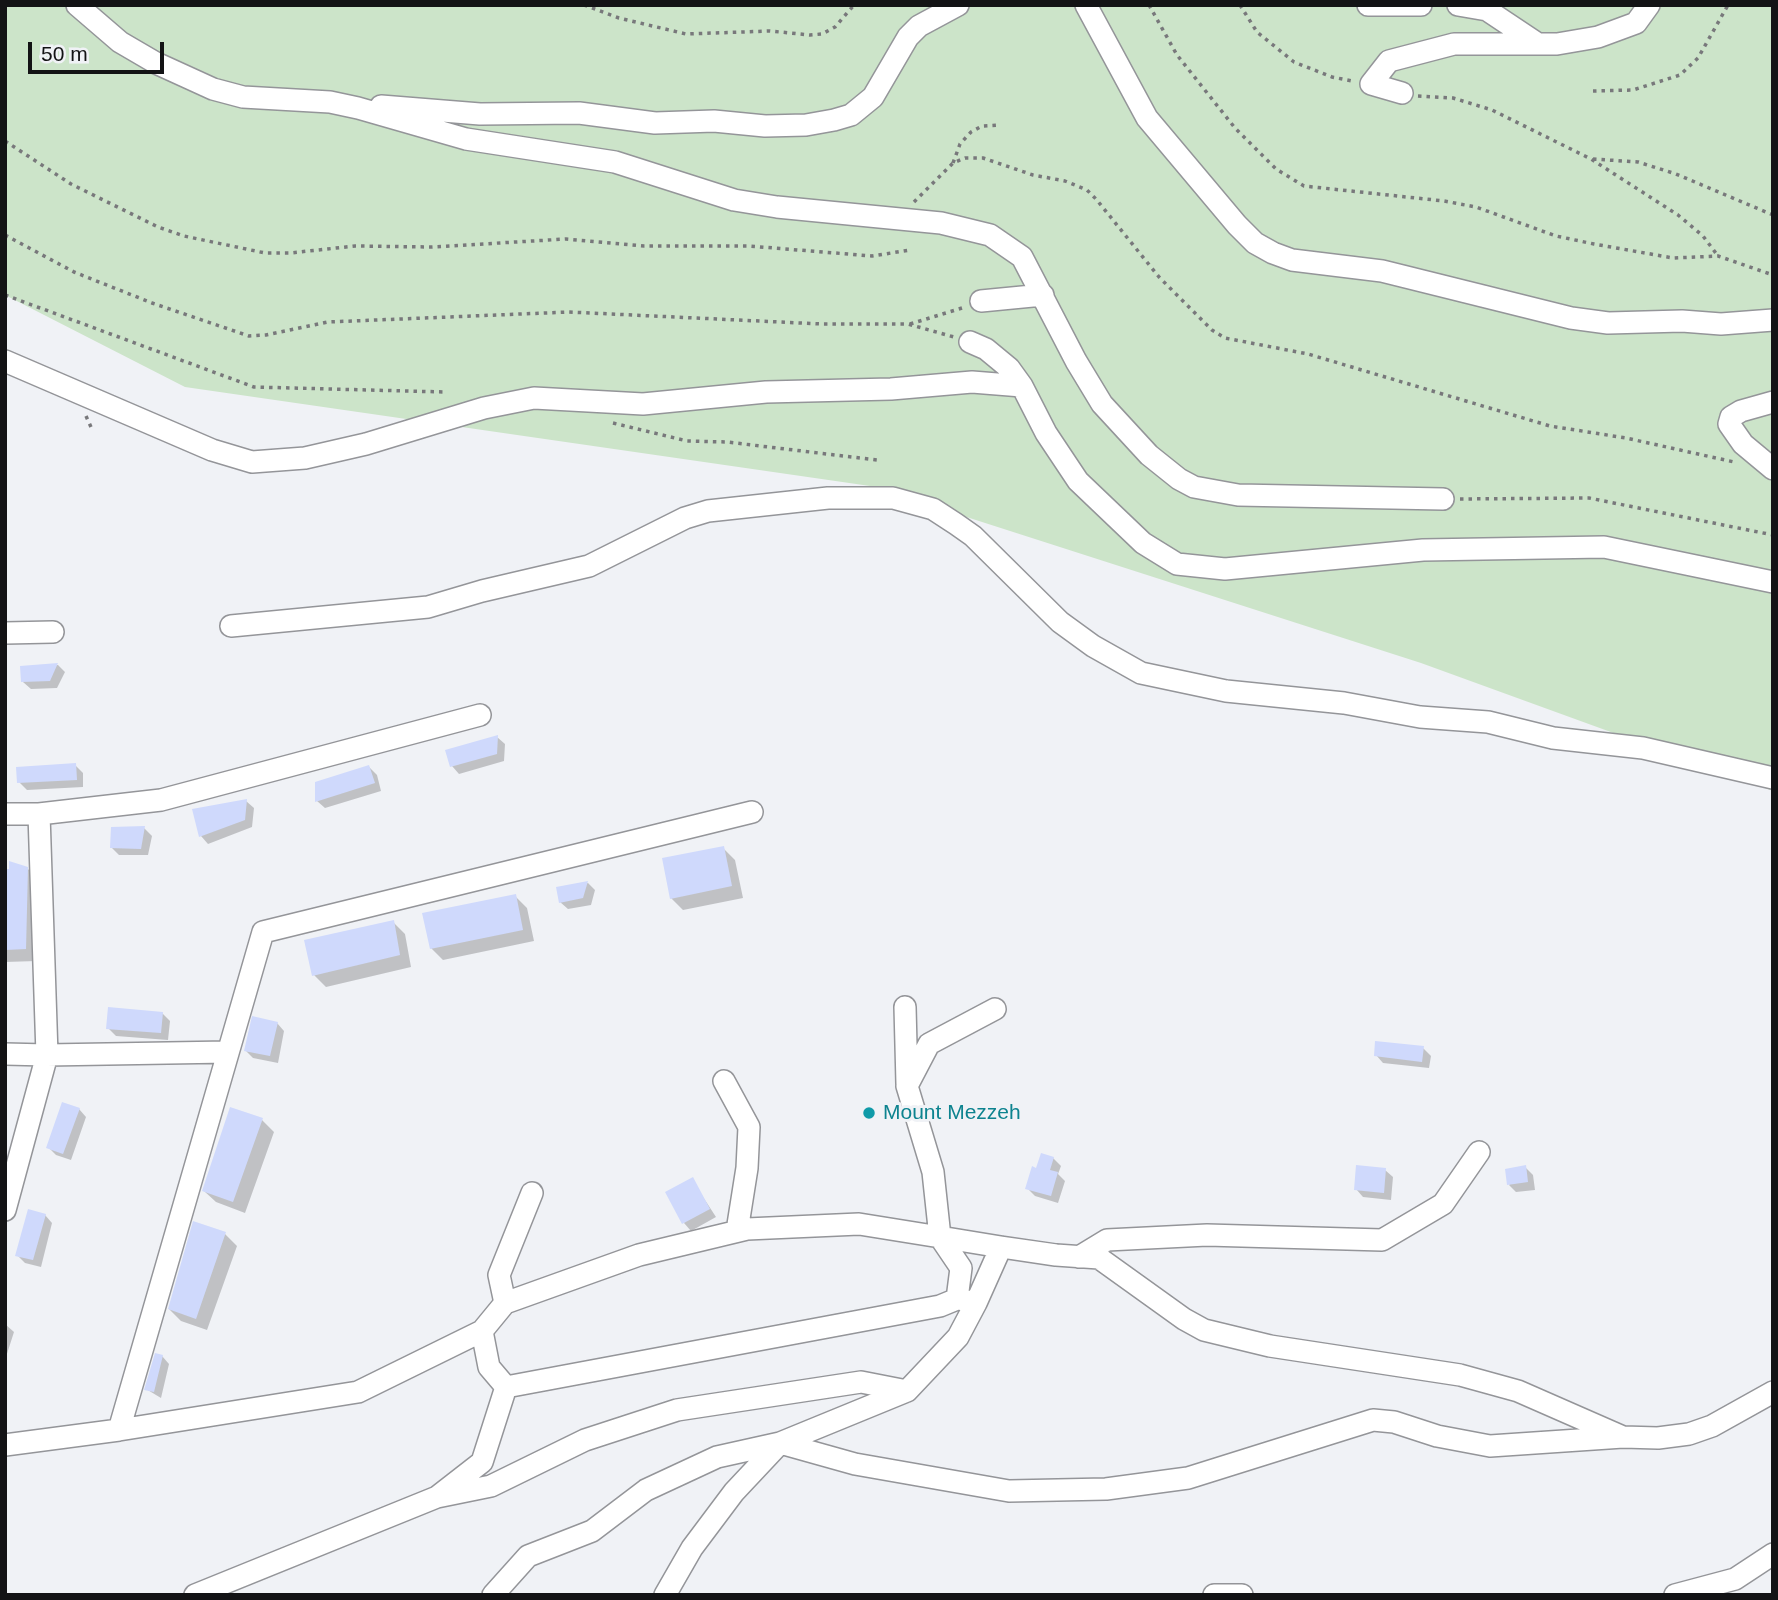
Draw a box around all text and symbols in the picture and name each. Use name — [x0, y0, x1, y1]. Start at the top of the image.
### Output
scale bar — [32, 28, 168, 72]
text: 50 m — [41, 42, 88, 65]
place label: Mount Mezzeh — [883, 1100, 1021, 1126]
marker: Mount Mezzeh — [861, 1105, 877, 1121]

